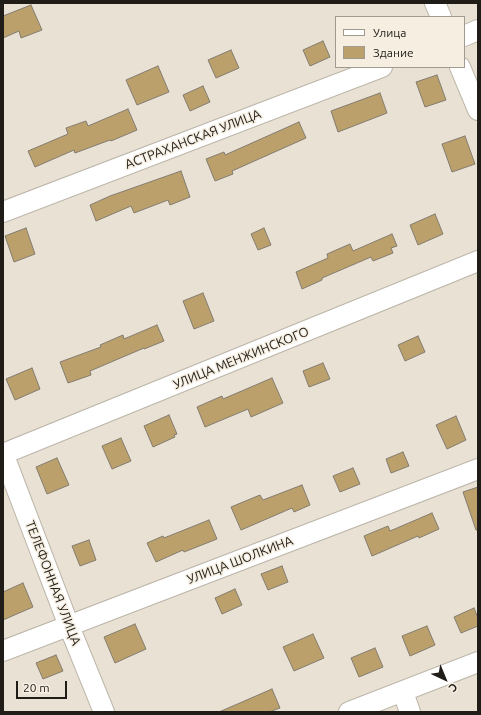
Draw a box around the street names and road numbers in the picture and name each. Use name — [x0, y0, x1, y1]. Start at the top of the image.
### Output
street label: АСТРАХАНСКАЯ УЛИЦА — [123, 106, 263, 172]
street label: УЛИЦА МЕНЖИНСКОГО — [171, 324, 311, 392]
street label: ТЕЛЕФОННАЯ УЛИЦА — [22, 518, 84, 648]
street label: УЛИЦА ШОЛКИНА — [185, 533, 295, 587]

